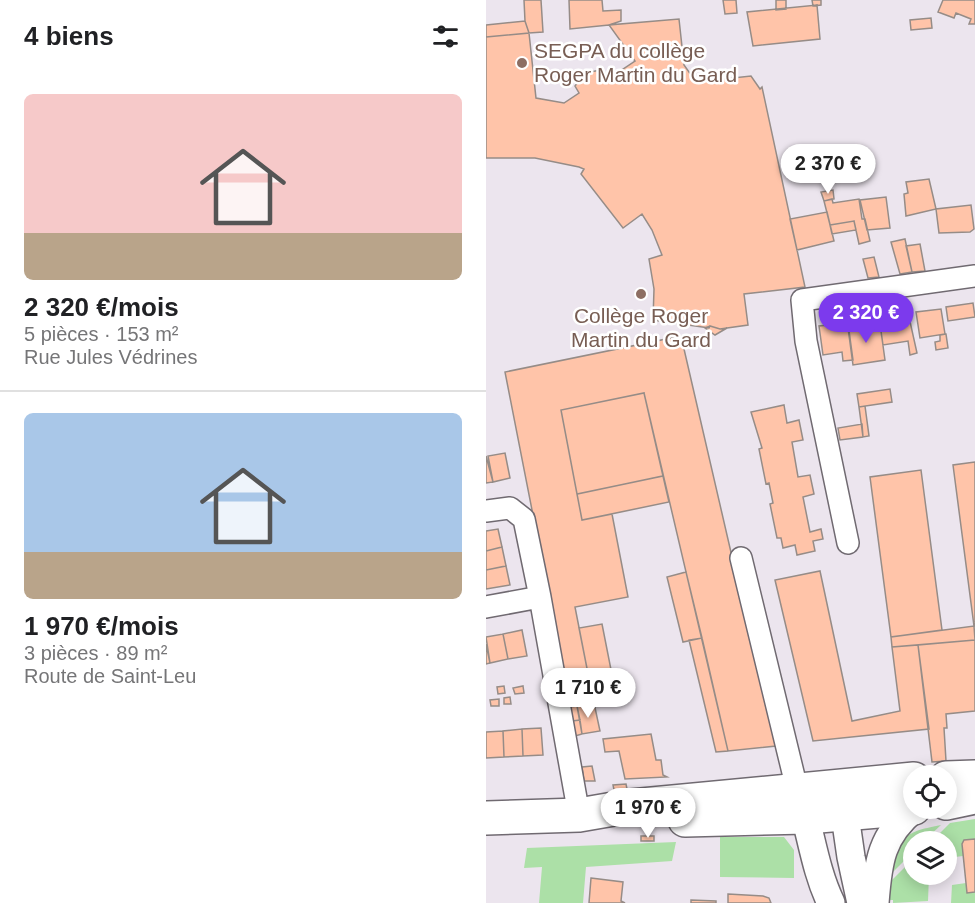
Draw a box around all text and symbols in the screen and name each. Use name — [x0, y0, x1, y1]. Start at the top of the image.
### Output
icon: filters — [429, 20, 462, 53]
text: 4 biens — [24, 21, 114, 51]
place label: SEGPA du collège Roger Martin du Gard — [534, 39, 737, 86]
marker: SEGPA du collège Roger Martin du Gard — [515, 56, 529, 70]
icon: home — [189, 133, 297, 241]
pin: 2 370 € — [773, 144, 883, 195]
text: 2 370 € — [795, 152, 861, 174]
marker: Collège Roger Martin du Gard — [634, 287, 648, 301]
text: 2 320 €/mois — [24, 292, 179, 322]
pin: 2 320 € — [811, 293, 921, 344]
text: 2 320 € — [833, 301, 899, 323]
place label: Collège Roger Martin du Gard — [571, 304, 711, 351]
text: 5 pièces · 153 m² — [24, 323, 179, 345]
text: Rue Jules Védrines — [24, 346, 197, 368]
icon: home — [189, 452, 297, 560]
text: 1 970 €/mois — [24, 611, 179, 641]
text: 3 pièces · 89 m² — [24, 642, 167, 664]
text: Route de Saint-Leu — [24, 665, 196, 687]
pin: 1 710 € — [533, 668, 643, 719]
text: 1 710 € — [555, 676, 621, 698]
map controls — [903, 765, 957, 885]
button: locate — [903, 765, 957, 819]
pin: 1 970 € — [593, 788, 703, 839]
text: 1 970 € — [615, 796, 681, 818]
button: layers — [903, 831, 957, 885]

